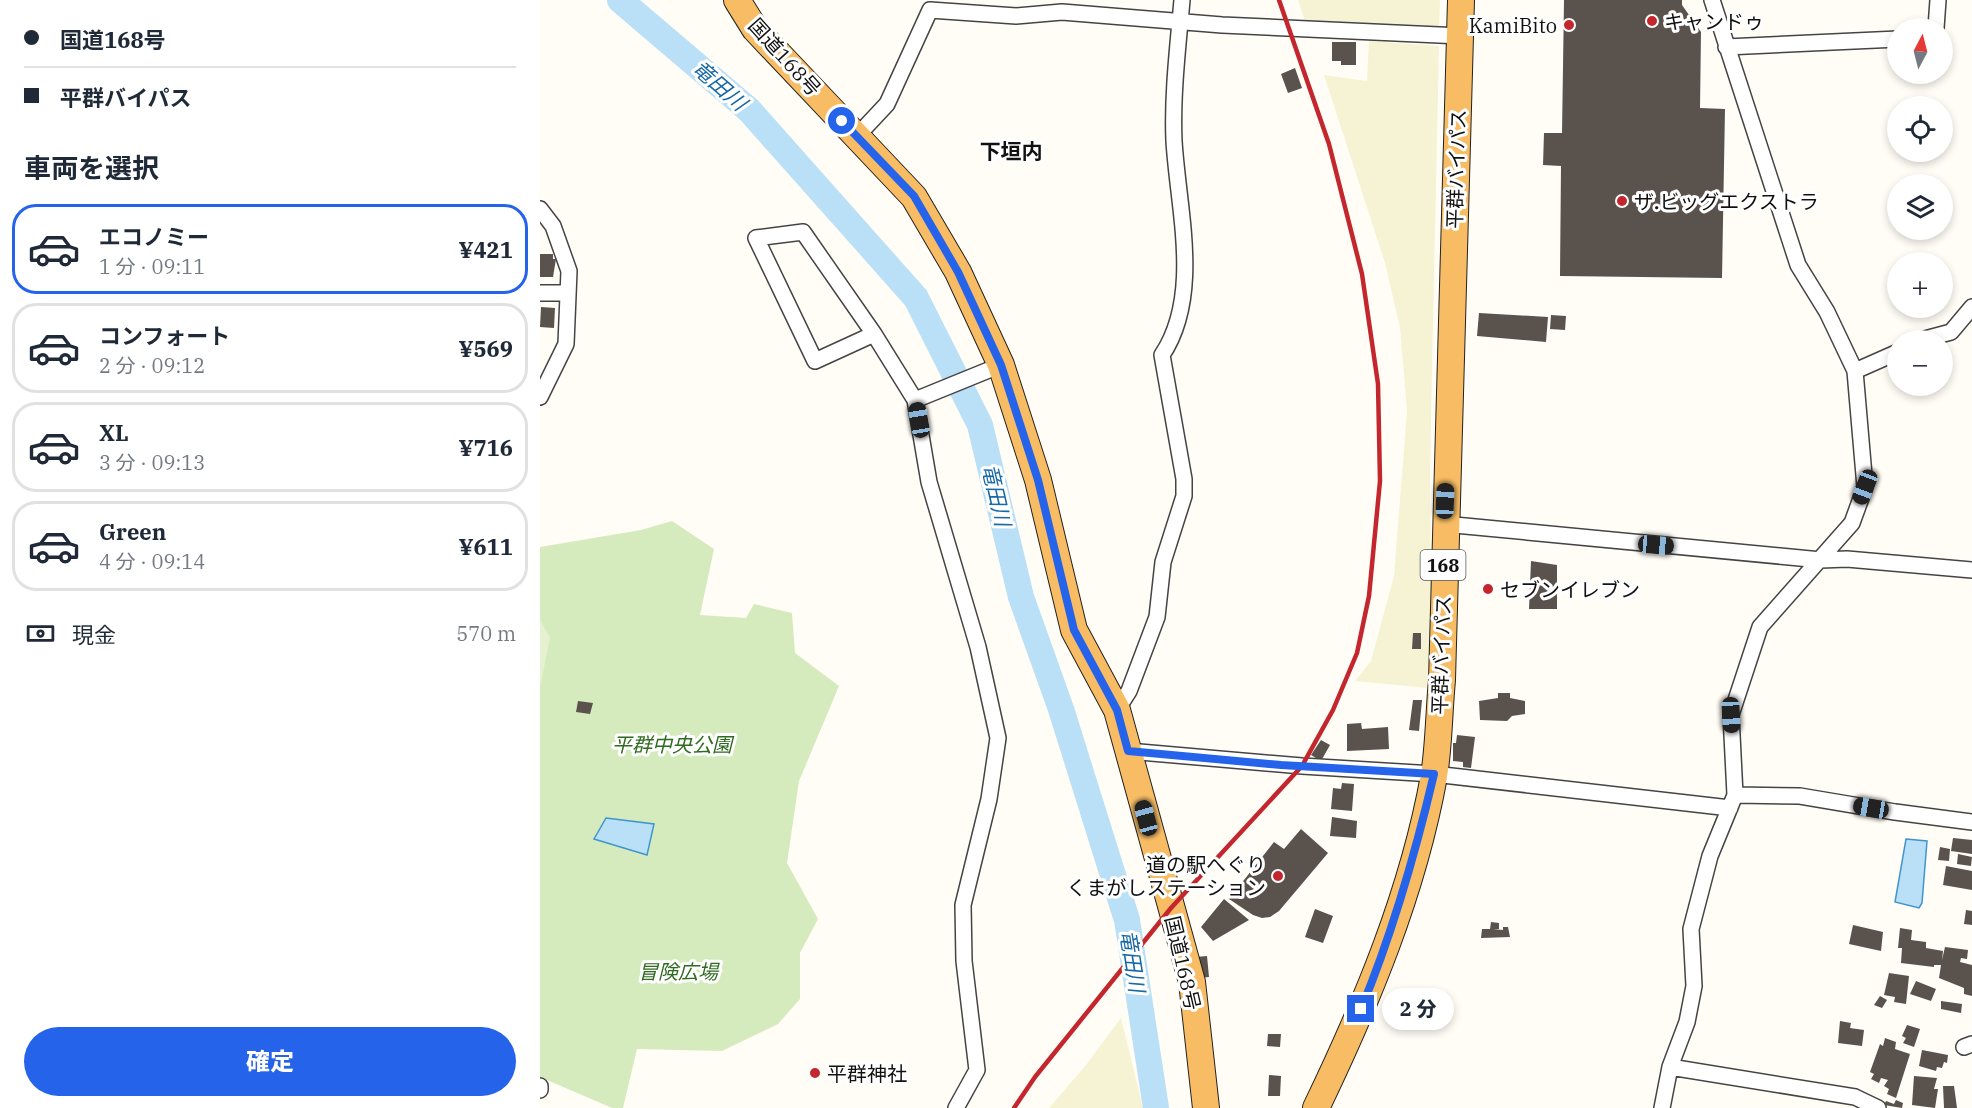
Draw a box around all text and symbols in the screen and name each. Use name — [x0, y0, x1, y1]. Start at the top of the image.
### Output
place label: キャンドゥ — [1664, 8, 1764, 35]
street label: 国道168号 — [743, 12, 827, 102]
place label: KamiBito — [1469, 12, 1557, 39]
marker: キャンドゥ — [1645, 14, 1659, 28]
marker: KamiBito — [1562, 18, 1576, 32]
north arrow — [1887, 18, 1953, 84]
map controls — [1887, 18, 1953, 396]
text: 国道168号 — [60, 25, 166, 54]
water label: 竜田川 — [687, 54, 754, 118]
text: 平群バイパス — [60, 83, 192, 112]
button: locate — [1887, 96, 1953, 162]
route start — [828, 107, 855, 134]
street label: 平群バイパス — [1440, 109, 1472, 229]
district label: 下垣内 — [980, 137, 1043, 165]
text: 車両を選択 — [24, 150, 159, 185]
button: layers — [1887, 174, 1953, 240]
place label: ザ.ビッグエクストラ — [1634, 188, 1819, 215]
marker: ザ.ビッグエクストラ — [1615, 194, 1629, 208]
icon: car — [27, 222, 81, 276]
text: エコノミー — [99, 222, 209, 251]
text: ¥421 — [458, 235, 513, 264]
button: + — [1887, 252, 1953, 318]
text: 1 分 · 09:11 — [99, 253, 205, 280]
icon: car — [27, 321, 81, 375]
text: コンフォート — [99, 321, 230, 350]
button: − — [1887, 330, 1953, 396]
text: ¥569 — [458, 334, 513, 363]
text: 2 分 · 09:12 — [99, 352, 205, 379]
car — [907, 401, 931, 439]
text: XL — [99, 418, 129, 447]
icon: car — [27, 420, 81, 474]
text: ¥716 — [458, 433, 513, 462]
text: 3 分 · 09:13 — [99, 449, 205, 476]
water label: 竜田川 — [976, 461, 1018, 531]
car — [1850, 467, 1880, 507]
car — [1435, 483, 1455, 519]
text: Green — [99, 517, 166, 546]
icon: car — [27, 519, 81, 573]
text: ¥611 — [458, 532, 513, 561]
car — [1637, 534, 1675, 556]
text: 4 分 · 09:14 — [99, 548, 205, 575]
road number: 168 — [1420, 550, 1466, 580]
place label: セブンイレブン — [1500, 576, 1640, 603]
marker: セブンイレブン — [1481, 582, 1495, 596]
street label: 平群バイパス — [1425, 595, 1457, 715]
icon: cash — [24, 617, 57, 650]
text: 現金 — [72, 620, 116, 649]
text: 570 m — [456, 620, 516, 647]
car — [1721, 697, 1741, 733]
park label: 平群中央公園 — [612, 731, 735, 758]
car — [1852, 796, 1890, 820]
car — [1133, 798, 1159, 838]
place label: 道の駅へぐり くまがしステーション — [1066, 851, 1266, 901]
marker: 道の駅へぐり くまがしステーション — [1271, 869, 1285, 883]
street label: 国道168号 — [1159, 913, 1207, 1013]
water label: 竜田川 — [1114, 928, 1152, 996]
park label: 冒険広場 — [638, 958, 720, 985]
callout: 2 分 — [1382, 988, 1454, 1030]
route end — [1347, 995, 1374, 1022]
text: 2 分 — [1400, 995, 1436, 1022]
button: 確定 — [24, 1027, 516, 1096]
place label: 平群神社 — [827, 1060, 907, 1087]
marker: 平群神社 — [808, 1066, 822, 1080]

